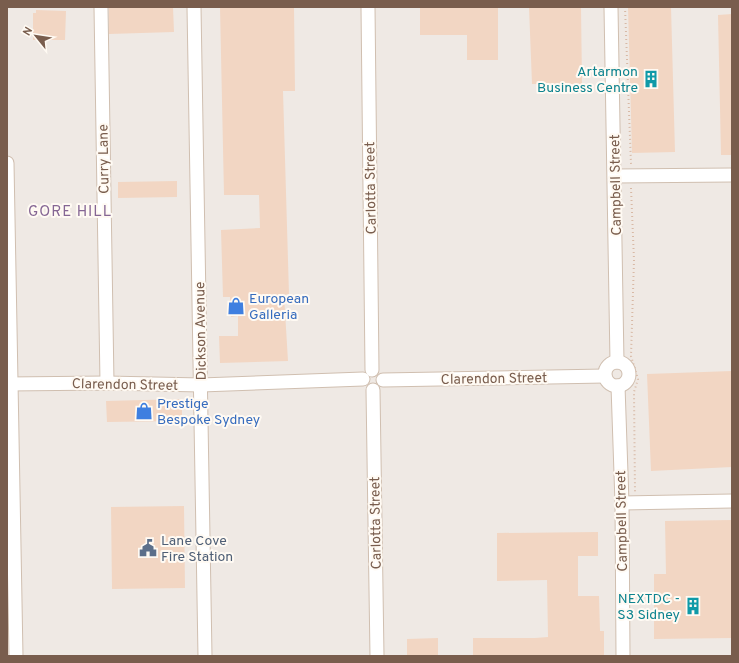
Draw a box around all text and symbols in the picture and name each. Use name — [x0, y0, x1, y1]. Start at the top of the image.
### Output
north arrow — [16, 16, 56, 56]
text: N — [20, 25, 36, 38]
place label: Artarmon Business Centre — [537, 64, 638, 97]
building icon: Artarmon Business Centre — [641, 69, 661, 89]
street label: Curry Lane — [95, 124, 114, 194]
street label: Campbell Street — [607, 134, 626, 236]
street label: Carlotta Street — [362, 141, 381, 234]
district label: GORE HILL — [28, 203, 112, 222]
street label: Dickson Avenue — [192, 281, 211, 381]
place label: European Galleria — [249, 291, 309, 324]
shop icon: European Galleria — [226, 296, 246, 316]
street label: Clarendon Street — [441, 370, 547, 389]
street label: Clarendon Street — [72, 376, 178, 395]
place label: Prestige Bespoke Sydney — [157, 396, 260, 429]
shop icon: Prestige Bespoke Sydney — [134, 401, 154, 421]
street label: Campbell Street — [613, 470, 632, 572]
street label: Carlotta Street — [367, 476, 386, 569]
place label: Lane Cove Fire Station — [161, 533, 233, 566]
public building icon: Lane Cove Fire Station — [138, 538, 158, 558]
place label: NEXTDC - S3 Sidney — [617, 591, 680, 624]
building icon: NEXTDC - S3 Sidney — [683, 596, 703, 616]

